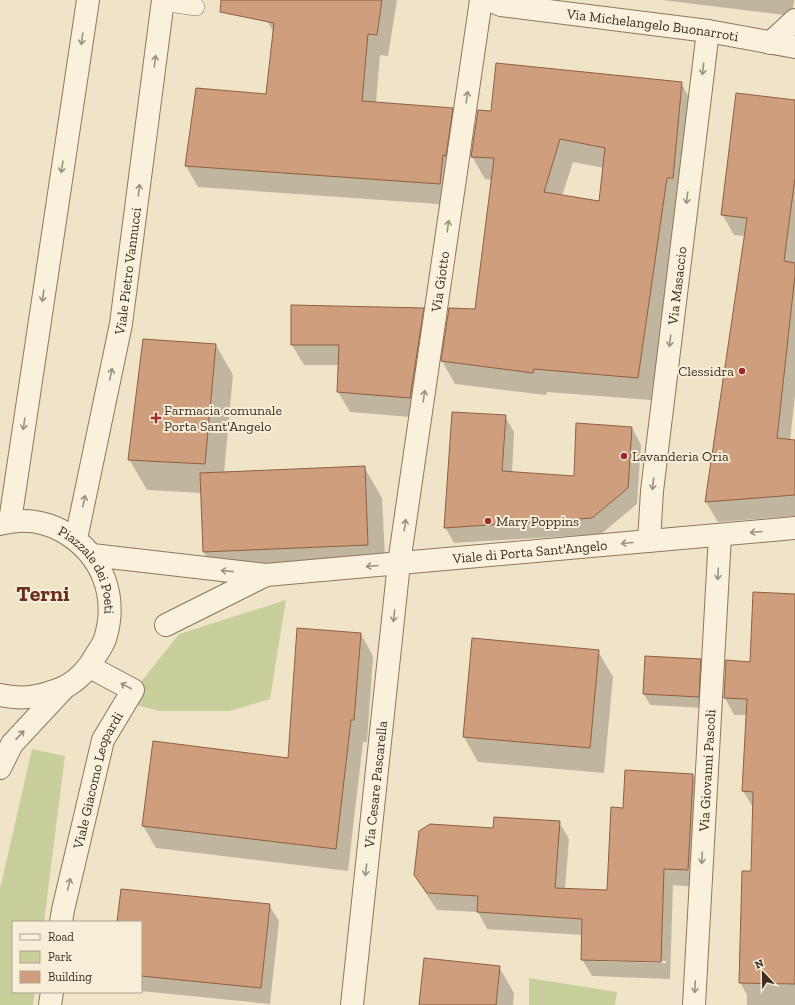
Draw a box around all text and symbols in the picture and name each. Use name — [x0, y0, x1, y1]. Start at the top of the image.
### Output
street label: Via Michelangelo Buonarroti — [565, 5, 740, 45]
one-way arrow — [78, 32, 86, 45]
one-way arrow — [152, 55, 159, 68]
one-way arrow — [699, 62, 707, 75]
one-way arrow — [463, 91, 471, 104]
one-way arrow — [58, 160, 66, 173]
one-way arrow — [135, 184, 143, 197]
one-way arrow — [684, 191, 691, 204]
street label: Viale Pietro Vannucci — [110, 206, 145, 337]
one-way arrow — [444, 220, 452, 233]
street label: Via Masaccio — [664, 246, 690, 327]
street label: Via Giotto — [427, 250, 453, 314]
one-way arrow — [39, 289, 47, 302]
one-way arrow — [666, 334, 674, 347]
place label: Clessidra — [678, 363, 734, 380]
marker: Clessidra — [737, 366, 747, 376]
one-way arrow — [107, 368, 115, 381]
one-way arrow — [420, 390, 428, 403]
place label: Farmacia comunale Porta Sant'Angelo — [164, 402, 283, 435]
marker: Farmacia comunale Porta Sant'Angelo — [151, 413, 161, 423]
one-way arrow — [20, 417, 28, 430]
place label: Lavanderia Oria — [632, 448, 729, 465]
marker: Lavanderia Oria — [619, 451, 629, 461]
one-way arrow — [649, 477, 656, 490]
one-way arrow — [80, 495, 88, 508]
place label: Mary Poppins — [496, 513, 579, 530]
marker: Mary Poppins — [483, 516, 493, 526]
one-way arrow — [401, 518, 409, 531]
street label: Piazzale dei Poeti — [55, 522, 118, 614]
one-way arrow — [750, 528, 763, 535]
street label: Viale di Porta Sant'Angelo — [451, 536, 608, 567]
one-way arrow — [621, 540, 634, 547]
one-way arrow — [366, 562, 379, 569]
one-way arrow — [221, 567, 234, 574]
one-way arrow — [714, 567, 721, 580]
district label: Terni — [16, 580, 70, 607]
one-way arrow — [390, 609, 397, 622]
one-way arrow — [120, 682, 132, 689]
street label: Viale Giacomo Leopardi — [69, 708, 127, 851]
street label: Via Giovanni Pascoli — [695, 709, 719, 833]
street label: Via Cesare Pascarella — [360, 720, 391, 850]
one-way arrow — [16, 730, 25, 740]
one-way arrow — [699, 851, 706, 864]
one-way arrow — [362, 863, 370, 876]
one-way arrow — [66, 878, 73, 891]
legend — [12, 921, 142, 993]
text: Road — [48, 930, 74, 944]
text: Park — [48, 950, 73, 964]
north arrow — [743, 953, 783, 993]
text: N — [753, 956, 766, 972]
text: Building — [48, 970, 92, 984]
one-way arrow — [692, 980, 699, 993]

